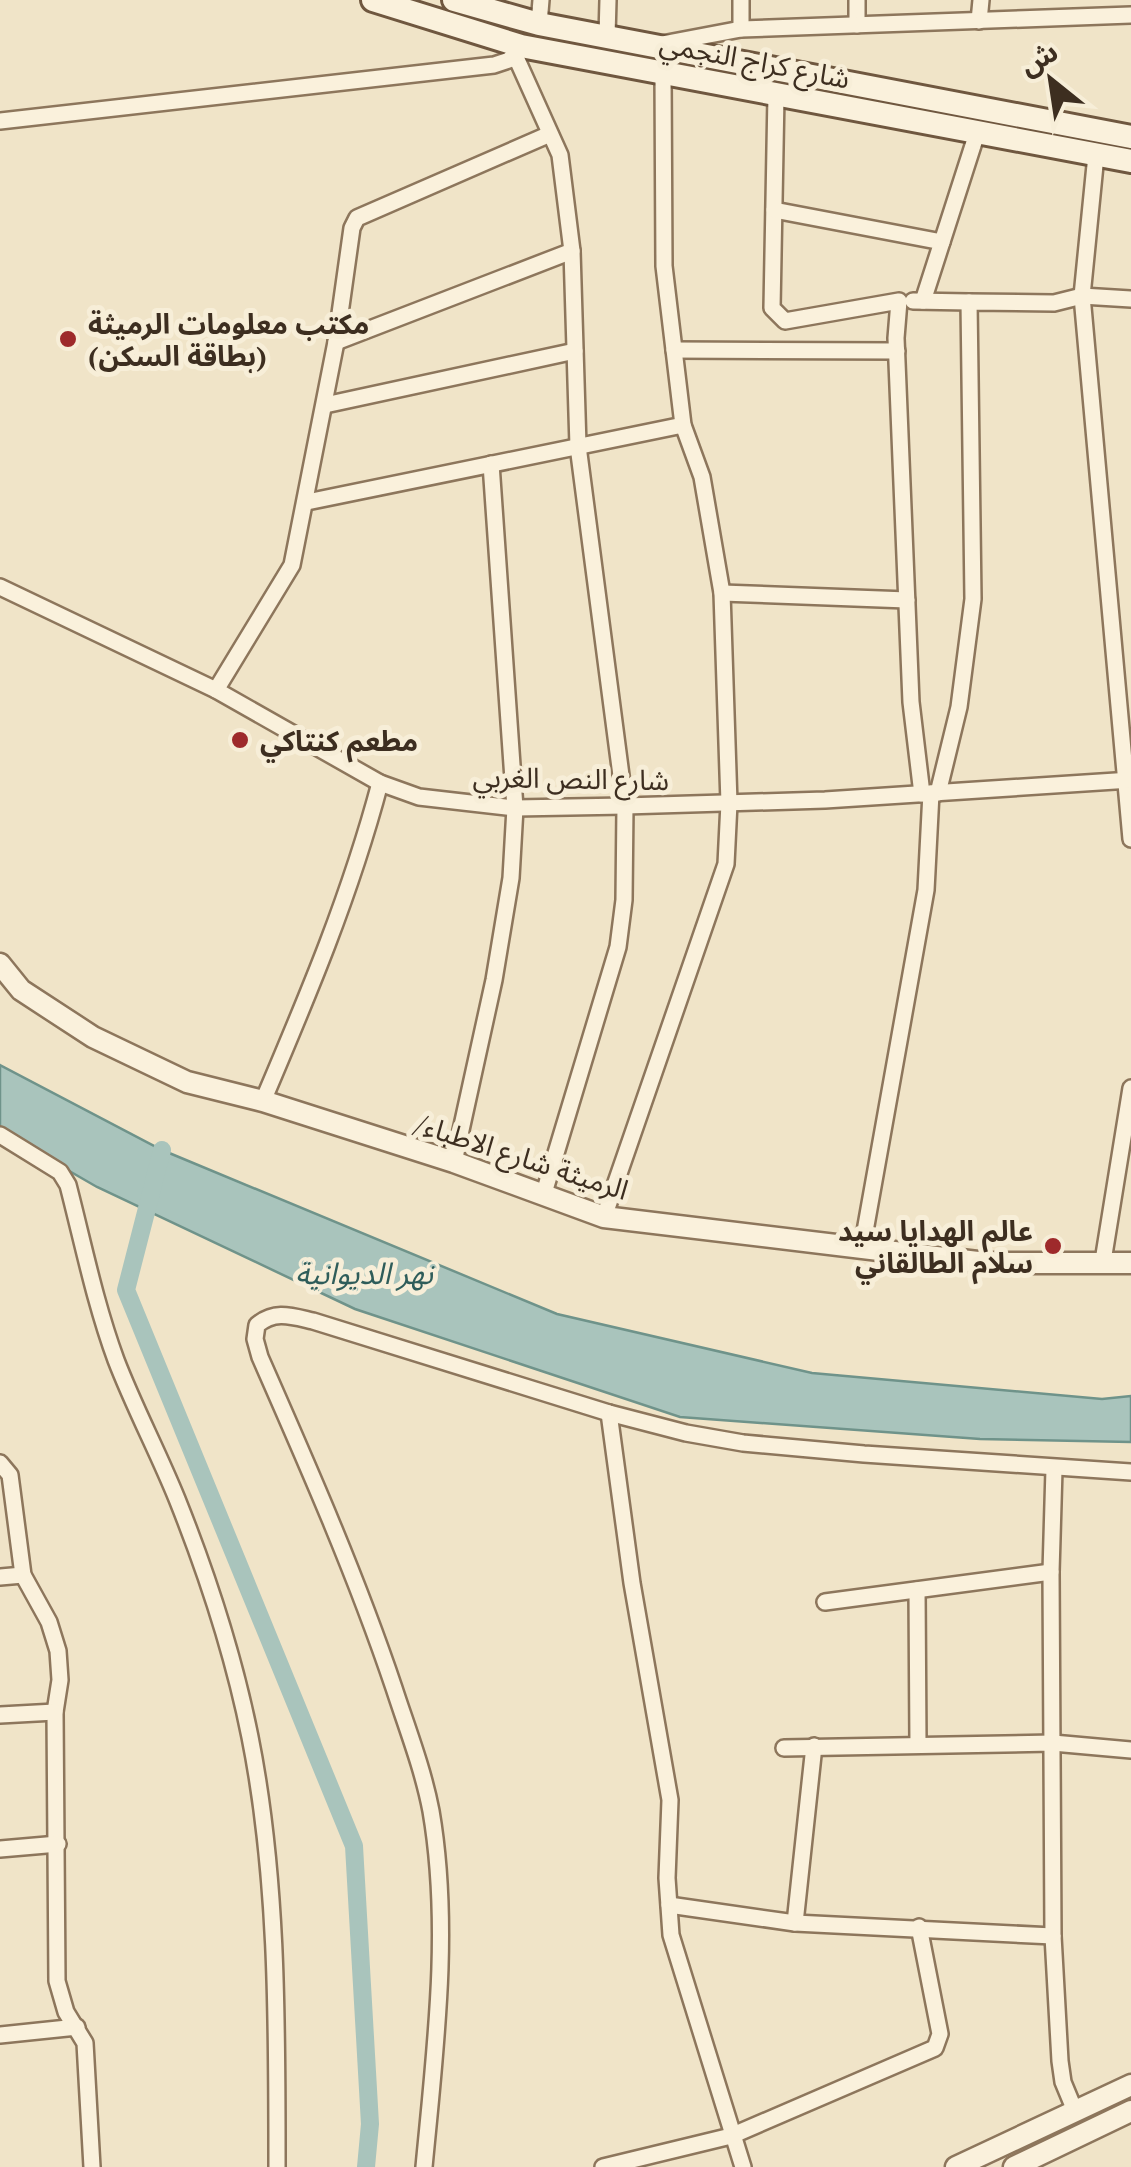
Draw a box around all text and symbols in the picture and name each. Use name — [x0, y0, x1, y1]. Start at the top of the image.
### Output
street label: شارع كراج النجمي — [656, 23, 853, 100]
north arrow — [1001, 30, 1101, 130]
text: ش — [1012, 32, 1064, 84]
place label: مكتب معلومات الرميثة (بطاقة السكن) — [88, 305, 369, 374]
marker: مكتب معلومات الرميثة (بطاقة السكن) — [57, 328, 79, 350]
place label: مطعم كنتاكي — [260, 722, 418, 763]
marker: مطعم كنتاكي — [229, 729, 251, 751]
street label: شارع النص الغربي — [472, 758, 670, 802]
street label: /الرميثة شارع الاطباء — [408, 1103, 633, 1211]
place label: عالم الهدايا سيد سلام الطالقاني — [838, 1212, 1033, 1285]
marker: عالم الهدايا سيد سلام الطالقاني — [1042, 1235, 1064, 1257]
water label: نهر الديوانية — [295, 1253, 435, 1293]

